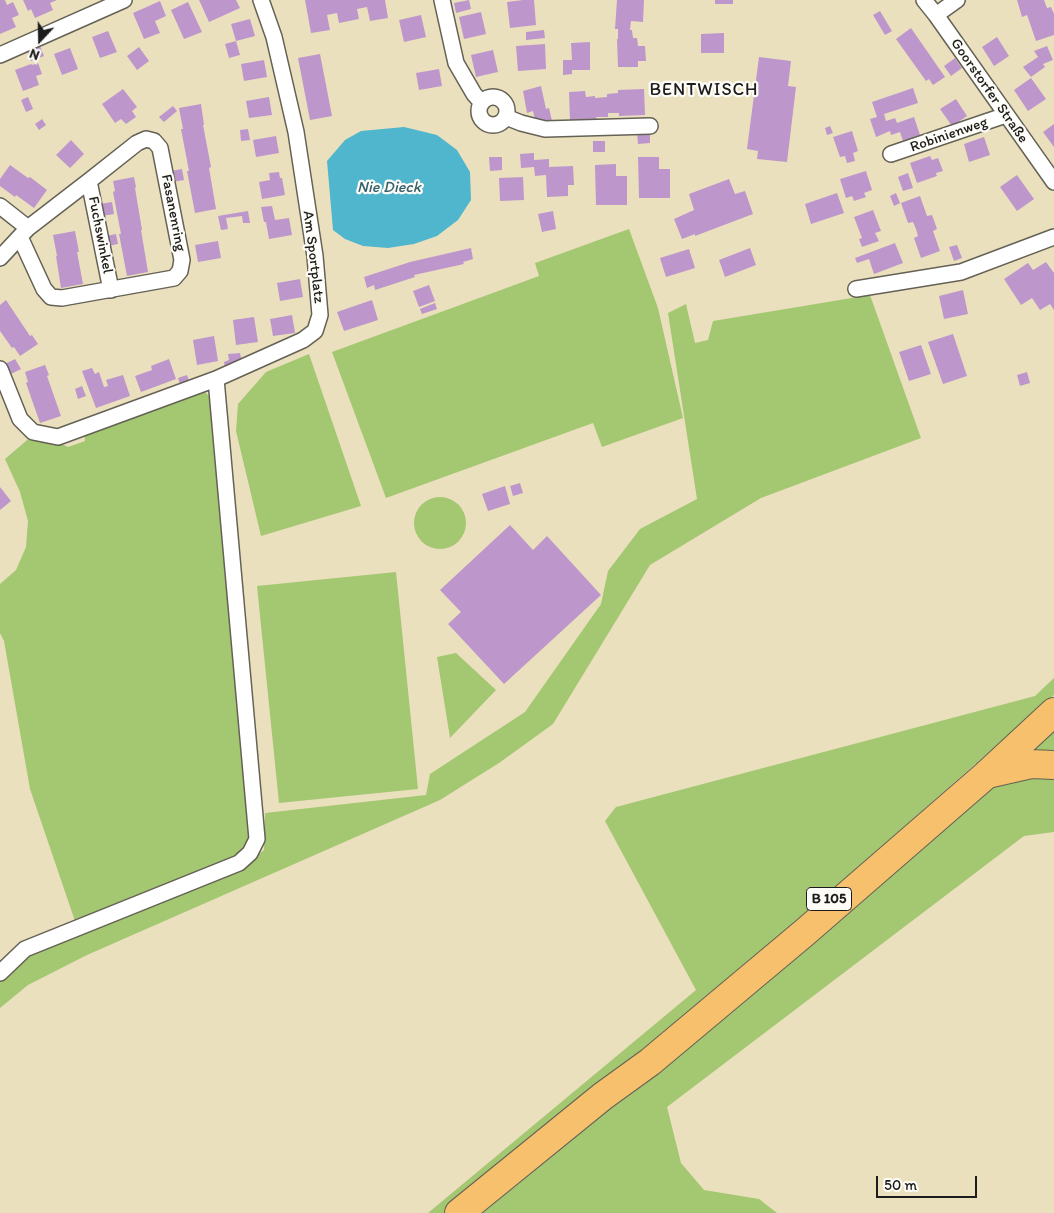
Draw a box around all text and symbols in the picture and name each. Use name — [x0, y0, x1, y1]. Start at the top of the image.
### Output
north arrow — [15, 15, 65, 65]
street label: Goorstorfer Straße — [946, 35, 1032, 147]
text: N — [27, 45, 42, 64]
district label: BENTWISCH — [649, 79, 759, 101]
street label: Robinienweg — [908, 113, 990, 157]
street label: Fasanenring — [157, 173, 189, 253]
water label: Nie Dieck — [357, 178, 421, 198]
street label: Fuchswinkel — [84, 195, 116, 275]
street label: Am Sportplatz — [298, 210, 328, 304]
road number: B 105 — [806, 888, 852, 911]
scale bar — [879, 1166, 980, 1198]
text: 50 m — [884, 1176, 917, 1194]

